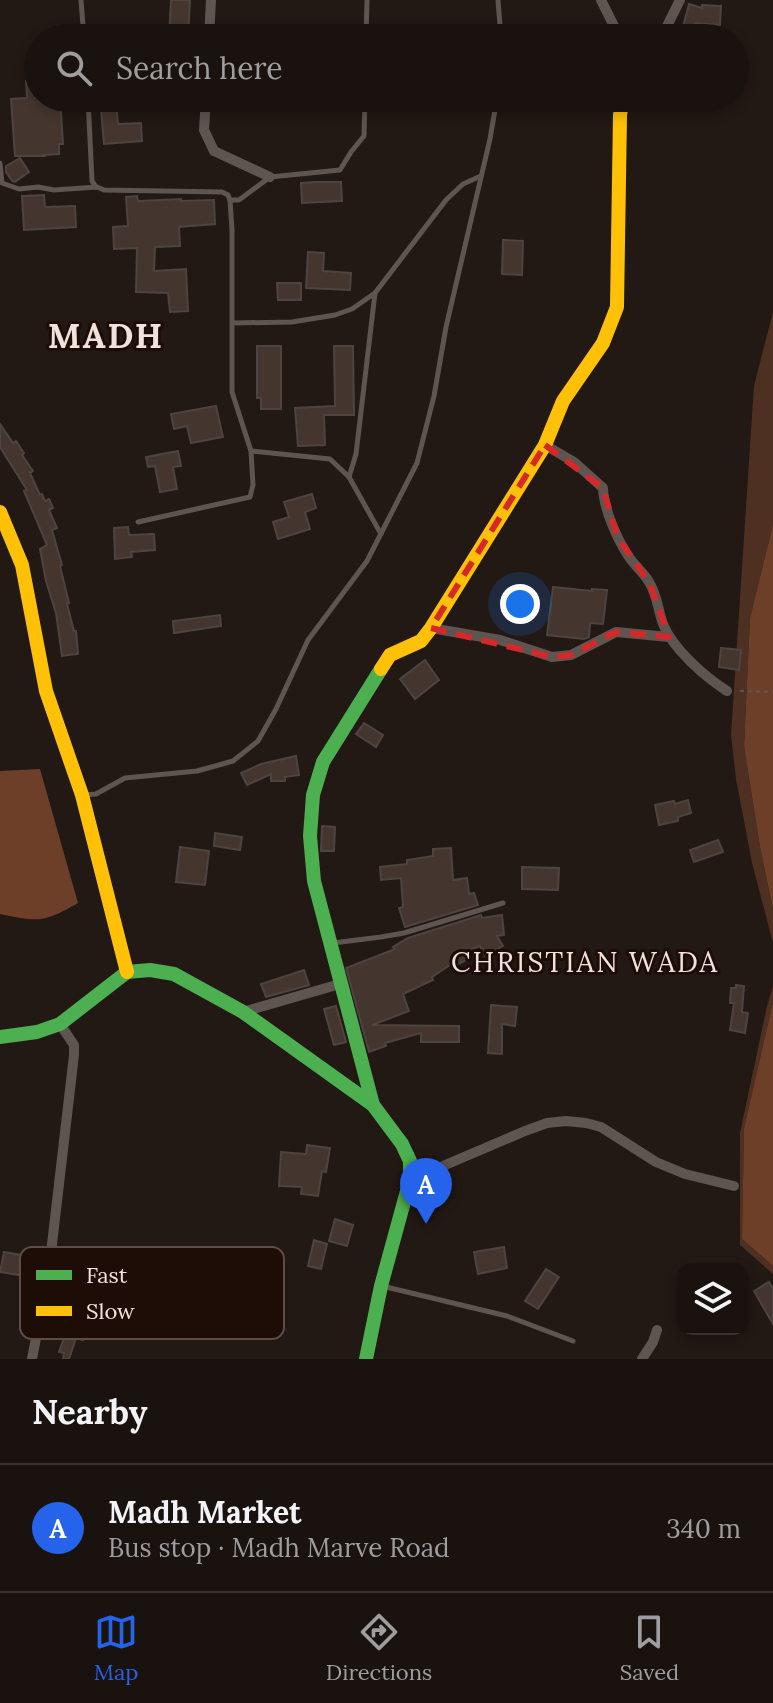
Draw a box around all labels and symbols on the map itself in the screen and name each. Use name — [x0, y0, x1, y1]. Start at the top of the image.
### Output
district label: MADH — [48, 314, 164, 357]
your location — [500, 584, 540, 624]
district label: CHRISTIAN WADA — [451, 944, 719, 980]
pin: A — [400, 1158, 452, 1224]
legend — [20, 1247, 284, 1339]
text: Fast — [86, 1261, 128, 1289]
text: Slow — [86, 1297, 135, 1325]

